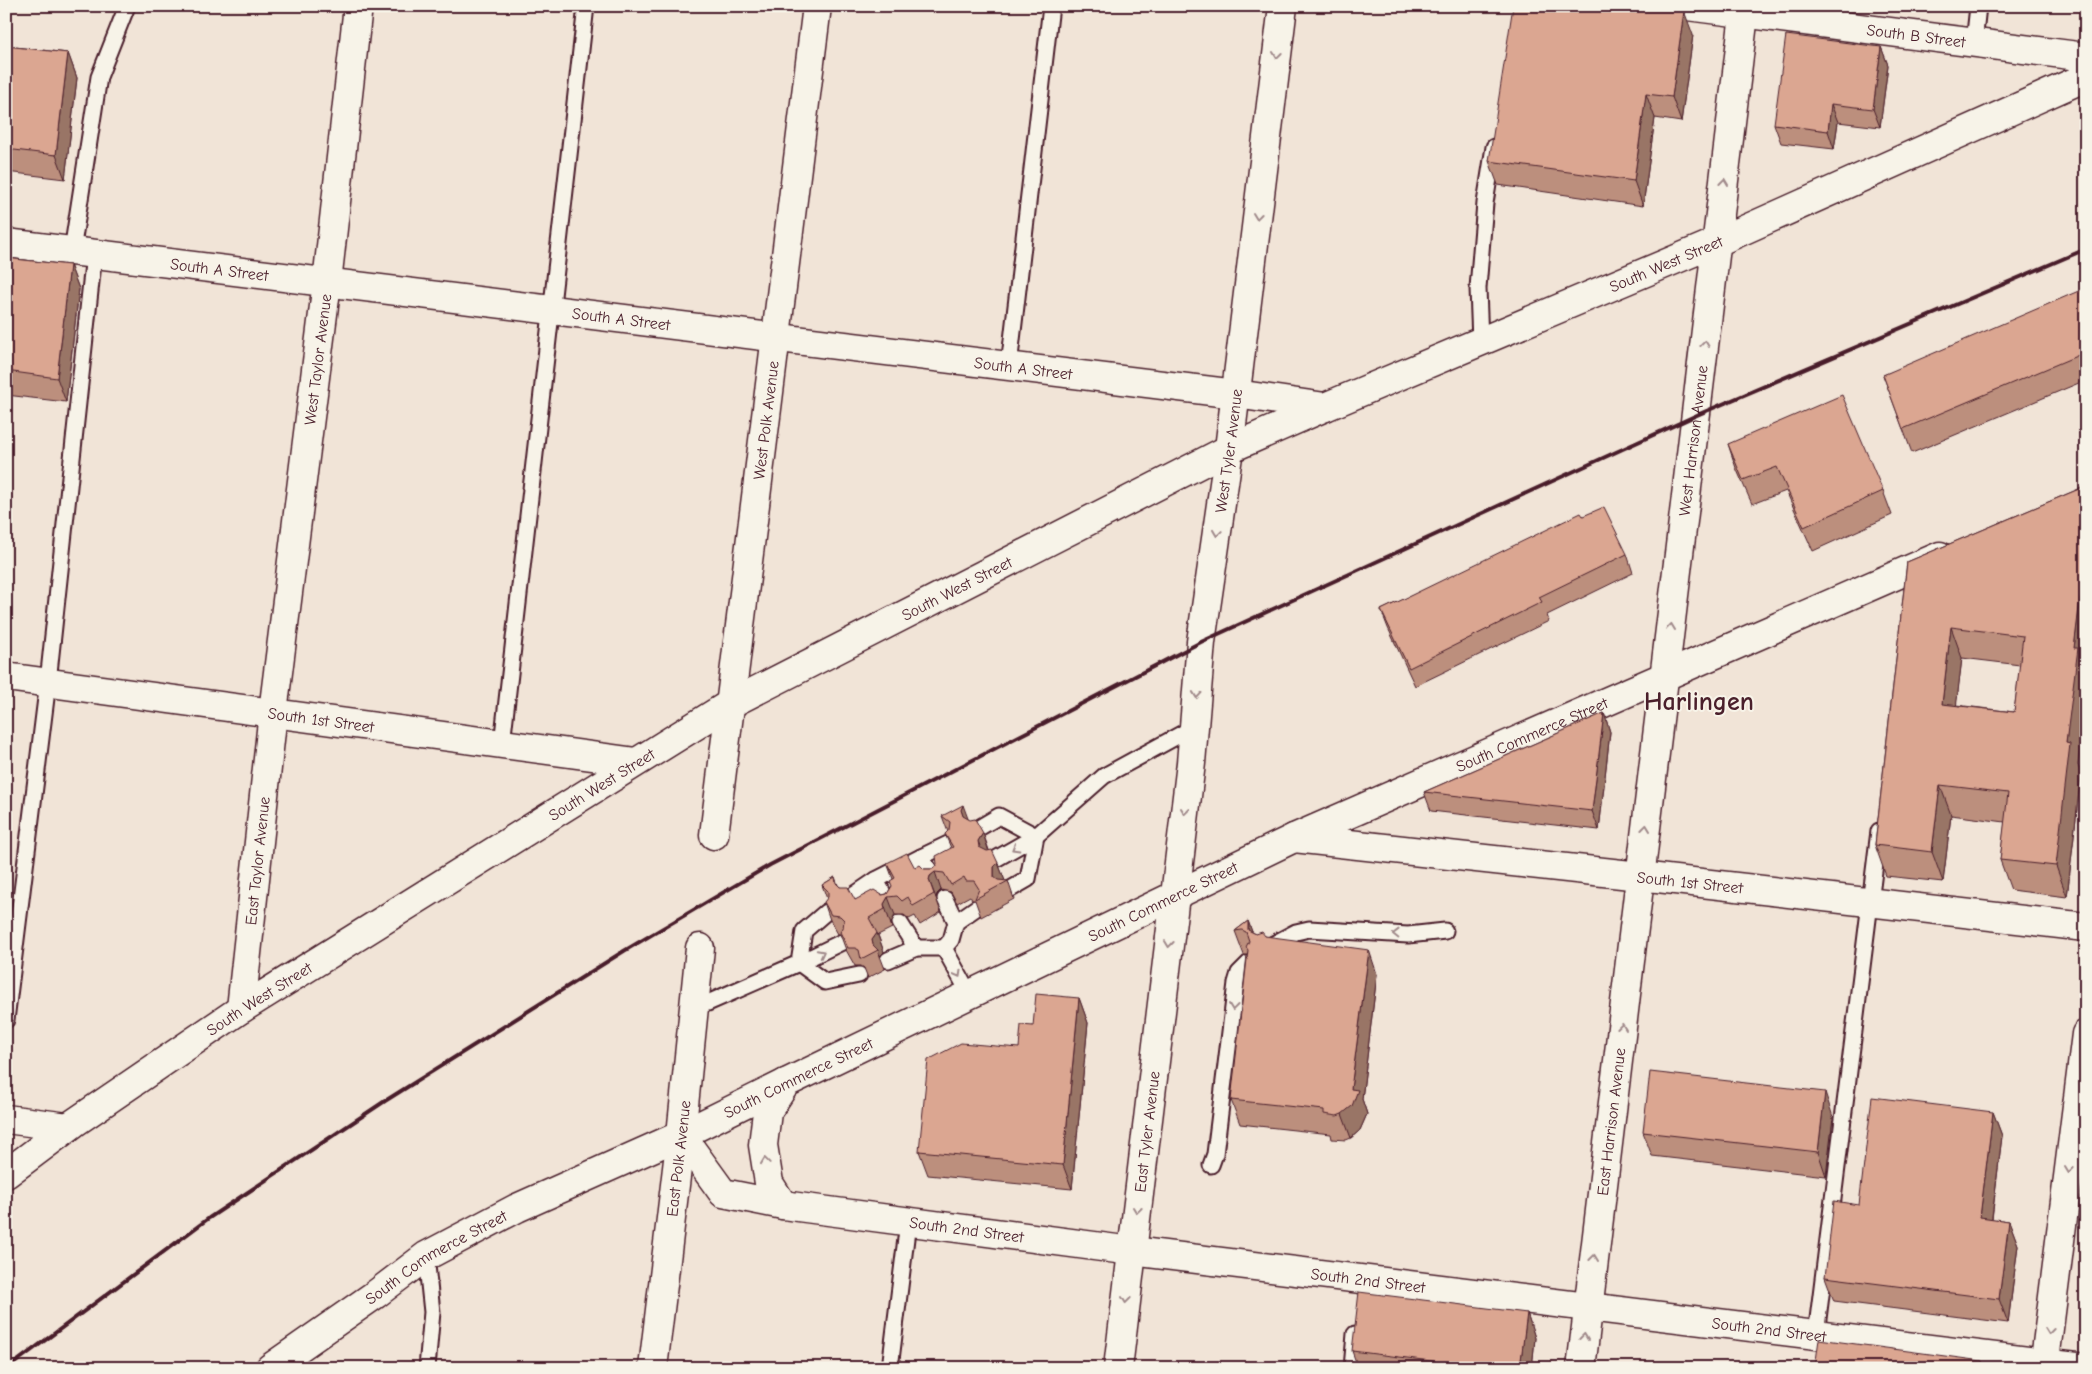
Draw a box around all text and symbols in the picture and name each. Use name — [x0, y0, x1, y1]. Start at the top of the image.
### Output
street label: South B Street — [1866, 21, 1967, 52]
one-way arrow — [1272, 51, 1283, 59]
one-way arrow — [1718, 178, 1729, 186]
one-way arrow — [1253, 212, 1263, 220]
street label: South West Street — [1607, 232, 1726, 296]
street label: South A Street — [169, 255, 270, 285]
street label: West Taylor Avenue — [301, 293, 335, 426]
street label: South A Street — [571, 305, 672, 335]
one-way arrow — [1699, 339, 1710, 347]
street label: South A Street — [973, 354, 1074, 384]
street label: West Polk Avenue — [750, 360, 783, 481]
street label: West Harrison Avenue — [1676, 364, 1712, 517]
street label: West Tyler Avenue — [1212, 388, 1246, 514]
one-way arrow — [1212, 530, 1223, 538]
street label: South West Street — [899, 553, 1016, 625]
one-way arrow — [1665, 622, 1676, 630]
district label: Harlingen — [1644, 687, 1754, 717]
one-way arrow — [1192, 691, 1203, 699]
street label: South Commerce Street — [1453, 694, 1611, 776]
street label: South 1st Street — [267, 704, 376, 737]
street label: South West Street — [546, 745, 659, 825]
street label: East Taylor Avenue — [242, 796, 274, 926]
one-way arrow — [1180, 808, 1191, 816]
one-way arrow — [1640, 823, 1651, 831]
one-way arrow — [1011, 842, 1020, 852]
street label: South Commerce Street — [1086, 858, 1241, 946]
street label: South 1st Street — [1636, 868, 1744, 898]
one-way arrow — [1392, 929, 1400, 940]
one-way arrow — [1164, 940, 1175, 948]
one-way arrow — [815, 949, 824, 959]
street label: South West Street — [203, 959, 316, 1040]
one-way arrow — [952, 969, 962, 978]
one-way arrow — [1229, 1003, 1239, 1011]
one-way arrow — [1616, 1023, 1627, 1031]
street label: South Commerce Street — [721, 1034, 877, 1122]
street label: East Harrison Avenue — [1594, 1047, 1629, 1197]
street label: East Tyler Avenue — [1131, 1070, 1164, 1194]
street label: East Polk Avenue — [663, 1100, 694, 1218]
one-way arrow — [761, 1157, 771, 1165]
one-way arrow — [2064, 1166, 2075, 1174]
one-way arrow — [1132, 1206, 1143, 1214]
street label: South Commerce Street — [362, 1207, 511, 1309]
street label: South 2nd Street — [908, 1214, 1025, 1247]
one-way arrow — [1588, 1254, 1599, 1262]
street label: South 2nd Street — [1310, 1265, 1427, 1297]
one-way arrow — [1122, 1295, 1132, 1304]
street label: South 2nd Street — [1711, 1314, 1828, 1346]
one-way arrow — [2044, 1327, 2055, 1335]
one-way arrow — [1578, 1333, 1589, 1341]

